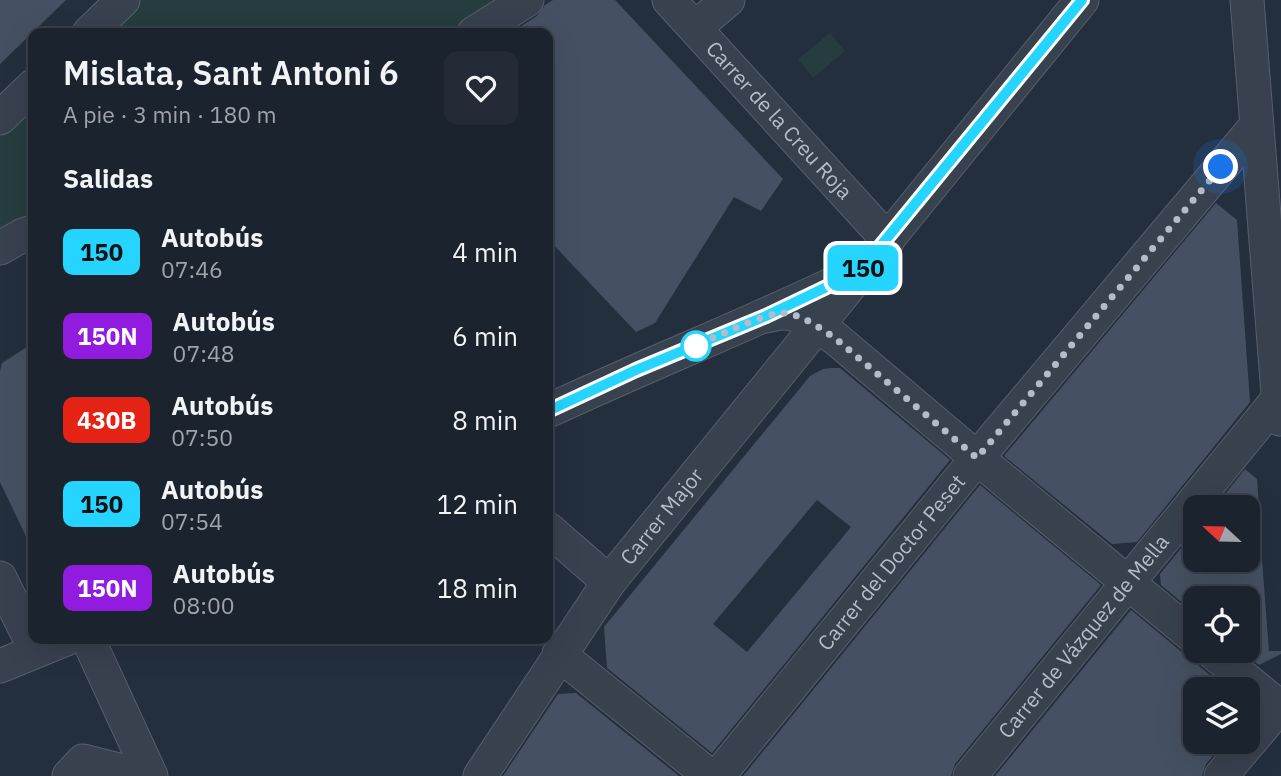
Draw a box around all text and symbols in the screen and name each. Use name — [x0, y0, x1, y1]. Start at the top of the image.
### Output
street label: Carrer de la Creu Roja — [700, 35, 859, 205]
text: Mislata, Sant Antoni 6 — [63, 51, 399, 94]
button: heart — [444, 51, 518, 125]
text: A pie · 3 min · 180 m — [63, 99, 277, 129]
your location — [1203, 149, 1238, 184]
text: Salidas — [63, 161, 153, 195]
text: Autobús — [161, 220, 263, 254]
text: 4 min — [452, 235, 518, 269]
text: 150 — [80, 236, 123, 268]
line badge: 150 — [823, 245, 903, 291]
text: 150 — [841, 252, 885, 284]
text: 07:46 — [161, 254, 223, 284]
text: Autobús — [173, 304, 275, 338]
text: 6 min — [452, 319, 518, 353]
text: 150N — [77, 320, 138, 352]
unlabelled marker — [681, 331, 711, 361]
text: 07:48 — [173, 338, 235, 368]
text: Autobús — [171, 388, 273, 422]
text: 8 min — [452, 403, 518, 437]
text: 430B — [77, 404, 136, 436]
text: 07:50 — [171, 422, 233, 452]
street label: Carrer Major — [614, 462, 709, 570]
street label: Carrer del Doctor Peset — [811, 468, 971, 656]
text: Autobús — [161, 472, 263, 506]
text: 12 min — [437, 487, 518, 521]
text: 150 — [80, 488, 123, 520]
north arrow — [1183, 495, 1260, 572]
map controls — [1183, 495, 1260, 754]
text: 07:54 — [161, 506, 223, 536]
street label: Carrer de Vázquez de Mella — [991, 528, 1175, 744]
text: Autobús — [173, 556, 275, 590]
text: 18 min — [437, 571, 518, 605]
text: 150N — [77, 572, 138, 604]
button: locate — [1183, 586, 1260, 663]
text: 08:00 — [173, 590, 235, 620]
button: layers — [1183, 677, 1260, 754]

